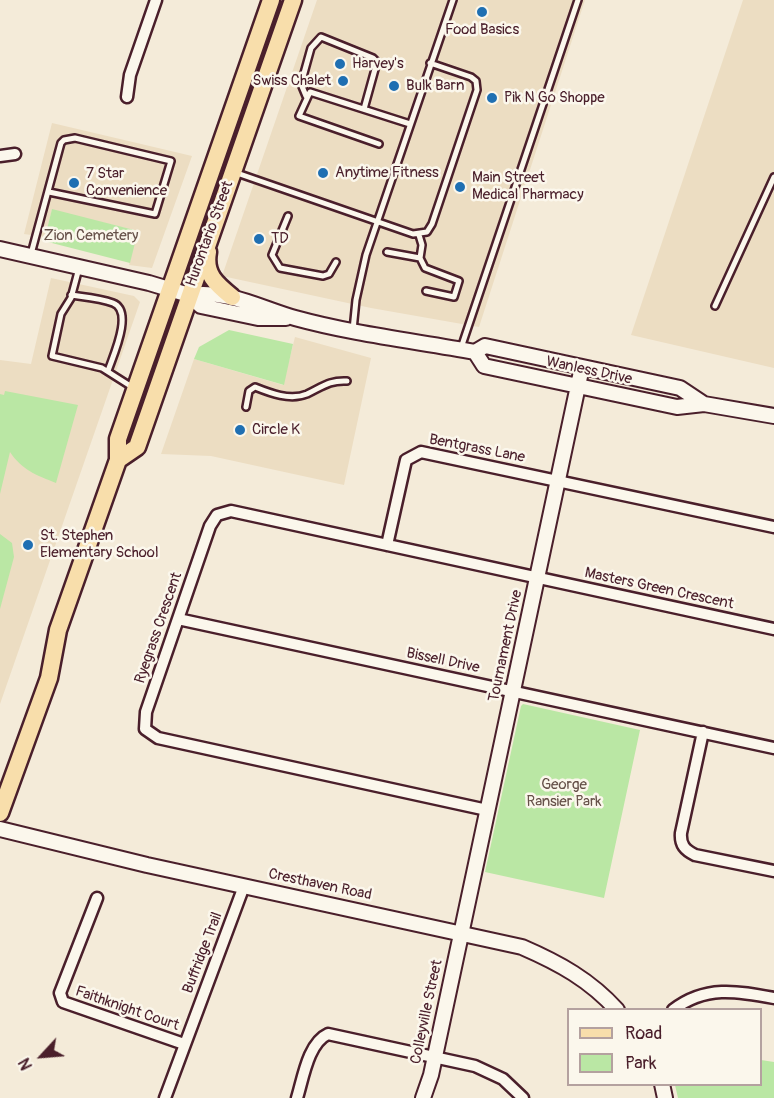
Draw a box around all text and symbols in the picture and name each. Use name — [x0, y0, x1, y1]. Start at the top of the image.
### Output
marker: Food Basics — [475, 5, 489, 19]
place label: Food Basics — [445, 21, 519, 39]
place label: Harvey's — [352, 55, 404, 73]
marker: Harvey's — [333, 57, 347, 71]
place label: Swiss Chalet — [253, 72, 331, 90]
marker: Swiss Chalet — [336, 74, 350, 88]
place label: Bulk Barn — [406, 77, 464, 95]
marker: Bulk Barn — [387, 79, 401, 93]
place label: Pik N Go Shoppe — [504, 89, 605, 107]
marker: Pik N Go Shoppe — [485, 91, 499, 105]
place label: Anytime Fitness — [335, 164, 439, 182]
place label: 7 Star Convenience — [86, 165, 167, 200]
marker: Anytime Fitness — [316, 166, 330, 180]
place label: Main Street Medical Pharmacy — [472, 169, 584, 204]
marker: 7 Star Convenience — [67, 176, 81, 190]
street label: Hurontario Street — [182, 179, 238, 289]
marker: Main Street Medical Pharmacy — [453, 180, 467, 194]
park label: Zion Cemetery — [44, 227, 138, 245]
place label: TD — [271, 230, 289, 248]
marker: TD — [252, 232, 266, 246]
street label: Wanless Drive — [544, 353, 634, 389]
place label: Circle K — [252, 421, 300, 439]
marker: Circle K — [233, 423, 247, 437]
street label: Bentgrass Lane — [427, 431, 527, 467]
place label: St. Stephen Elementary School — [40, 527, 158, 562]
marker: St. Stephen Elementary School — [21, 538, 35, 552]
street label: Masters Green Crescent — [583, 564, 735, 614]
street label: Ryegrass Crescent — [132, 570, 186, 686]
street label: Tournament Drive — [485, 588, 527, 704]
street label: Bissell Drive — [405, 644, 481, 678]
park label: George Ransier Park — [526, 776, 602, 811]
street label: Cresthaven Road — [267, 865, 373, 905]
street label: Buffridge Trail — [179, 910, 227, 996]
street label: Colleyville Street — [407, 958, 447, 1066]
street label: Faithknight Court — [73, 983, 181, 1035]
legend — [567, 1008, 762, 1086]
text: Road — [625, 1022, 662, 1045]
north arrow — [12, 1026, 72, 1086]
text: Park — [625, 1052, 657, 1075]
text: N — [14, 1055, 37, 1073]

